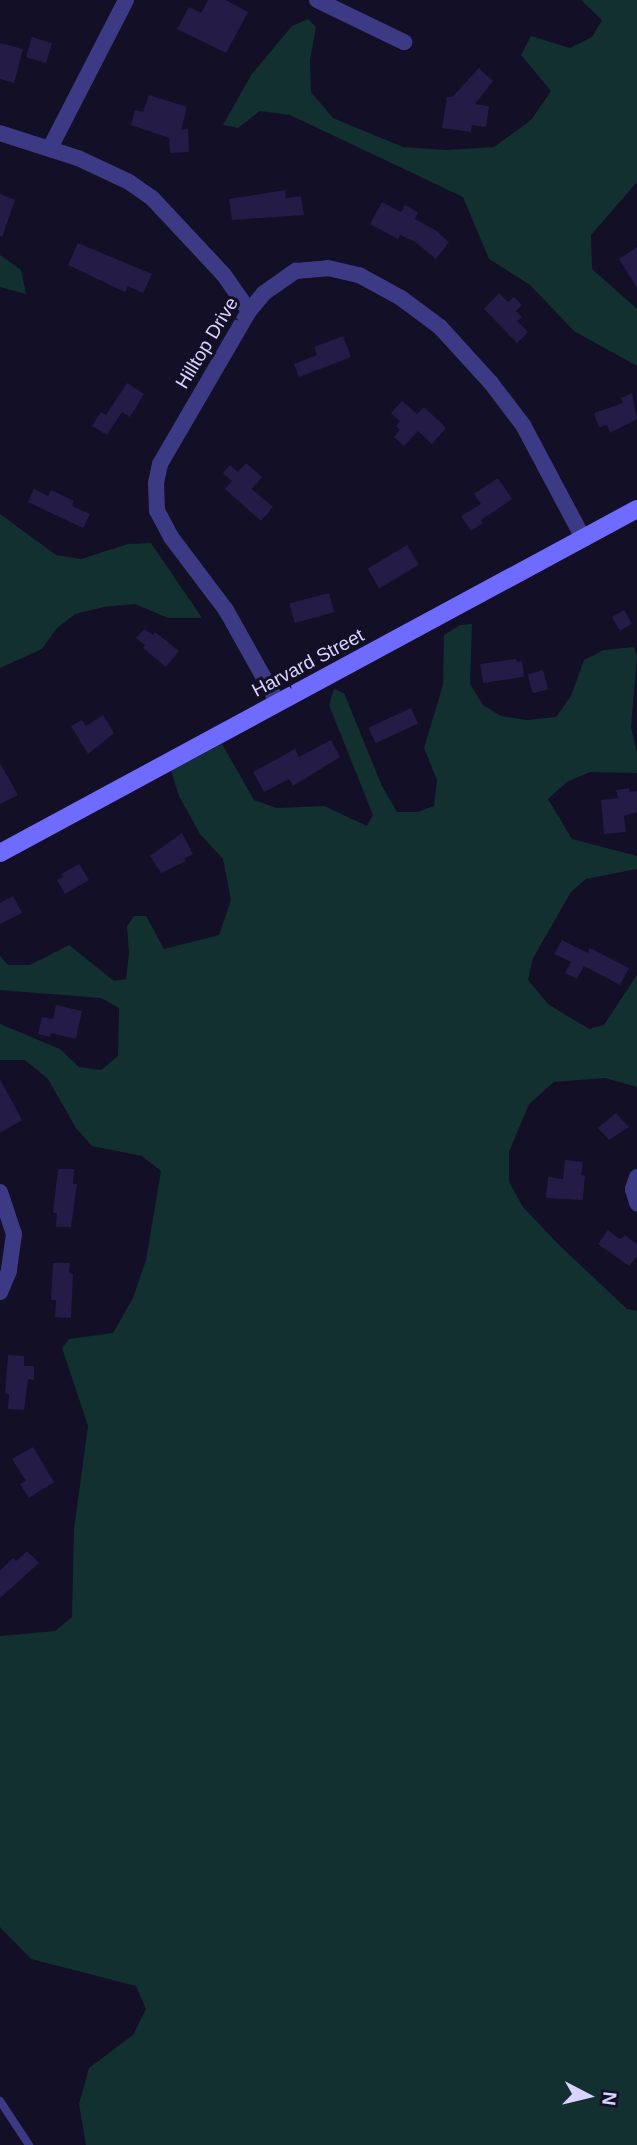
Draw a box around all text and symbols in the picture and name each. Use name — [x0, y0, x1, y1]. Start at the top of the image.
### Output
street label: Hilltop Drive — [171, 293, 243, 393]
street label: Harvard Street — [248, 624, 368, 702]
north arrow — [553, 2061, 623, 2131]
text: N — [598, 2091, 621, 2107]

